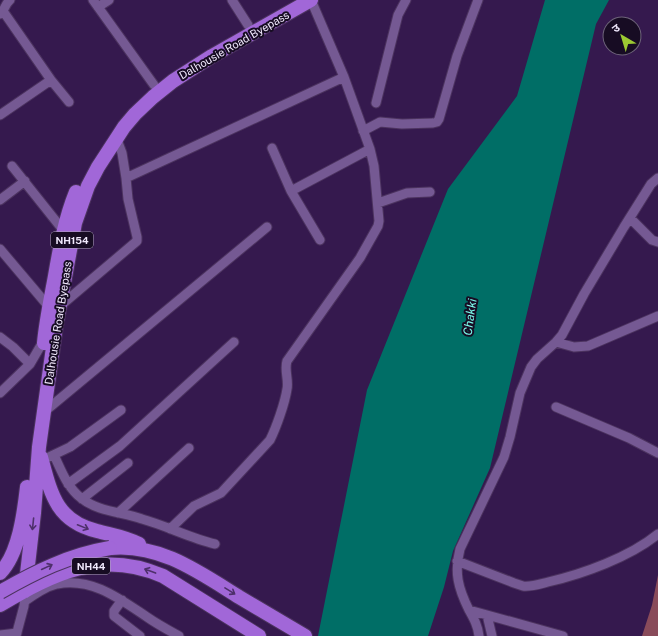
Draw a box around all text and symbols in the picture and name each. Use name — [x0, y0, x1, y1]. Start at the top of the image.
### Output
street label: Dalhousie Road Byepass — [177, 8, 291, 81]
north arrow — [602, 16, 642, 56]
text: उ — [610, 21, 623, 35]
road number: NH154 — [51, 232, 93, 248]
street label: Dalhousie Road Byepass — [42, 260, 74, 386]
water label: Chakki — [460, 298, 480, 336]
one-way arrow — [29, 517, 36, 530]
one-way arrow — [77, 523, 89, 531]
road number: NH44 — [72, 558, 110, 574]
one-way arrow — [40, 563, 52, 570]
one-way arrow — [145, 566, 157, 574]
one-way arrow — [224, 588, 236, 596]

